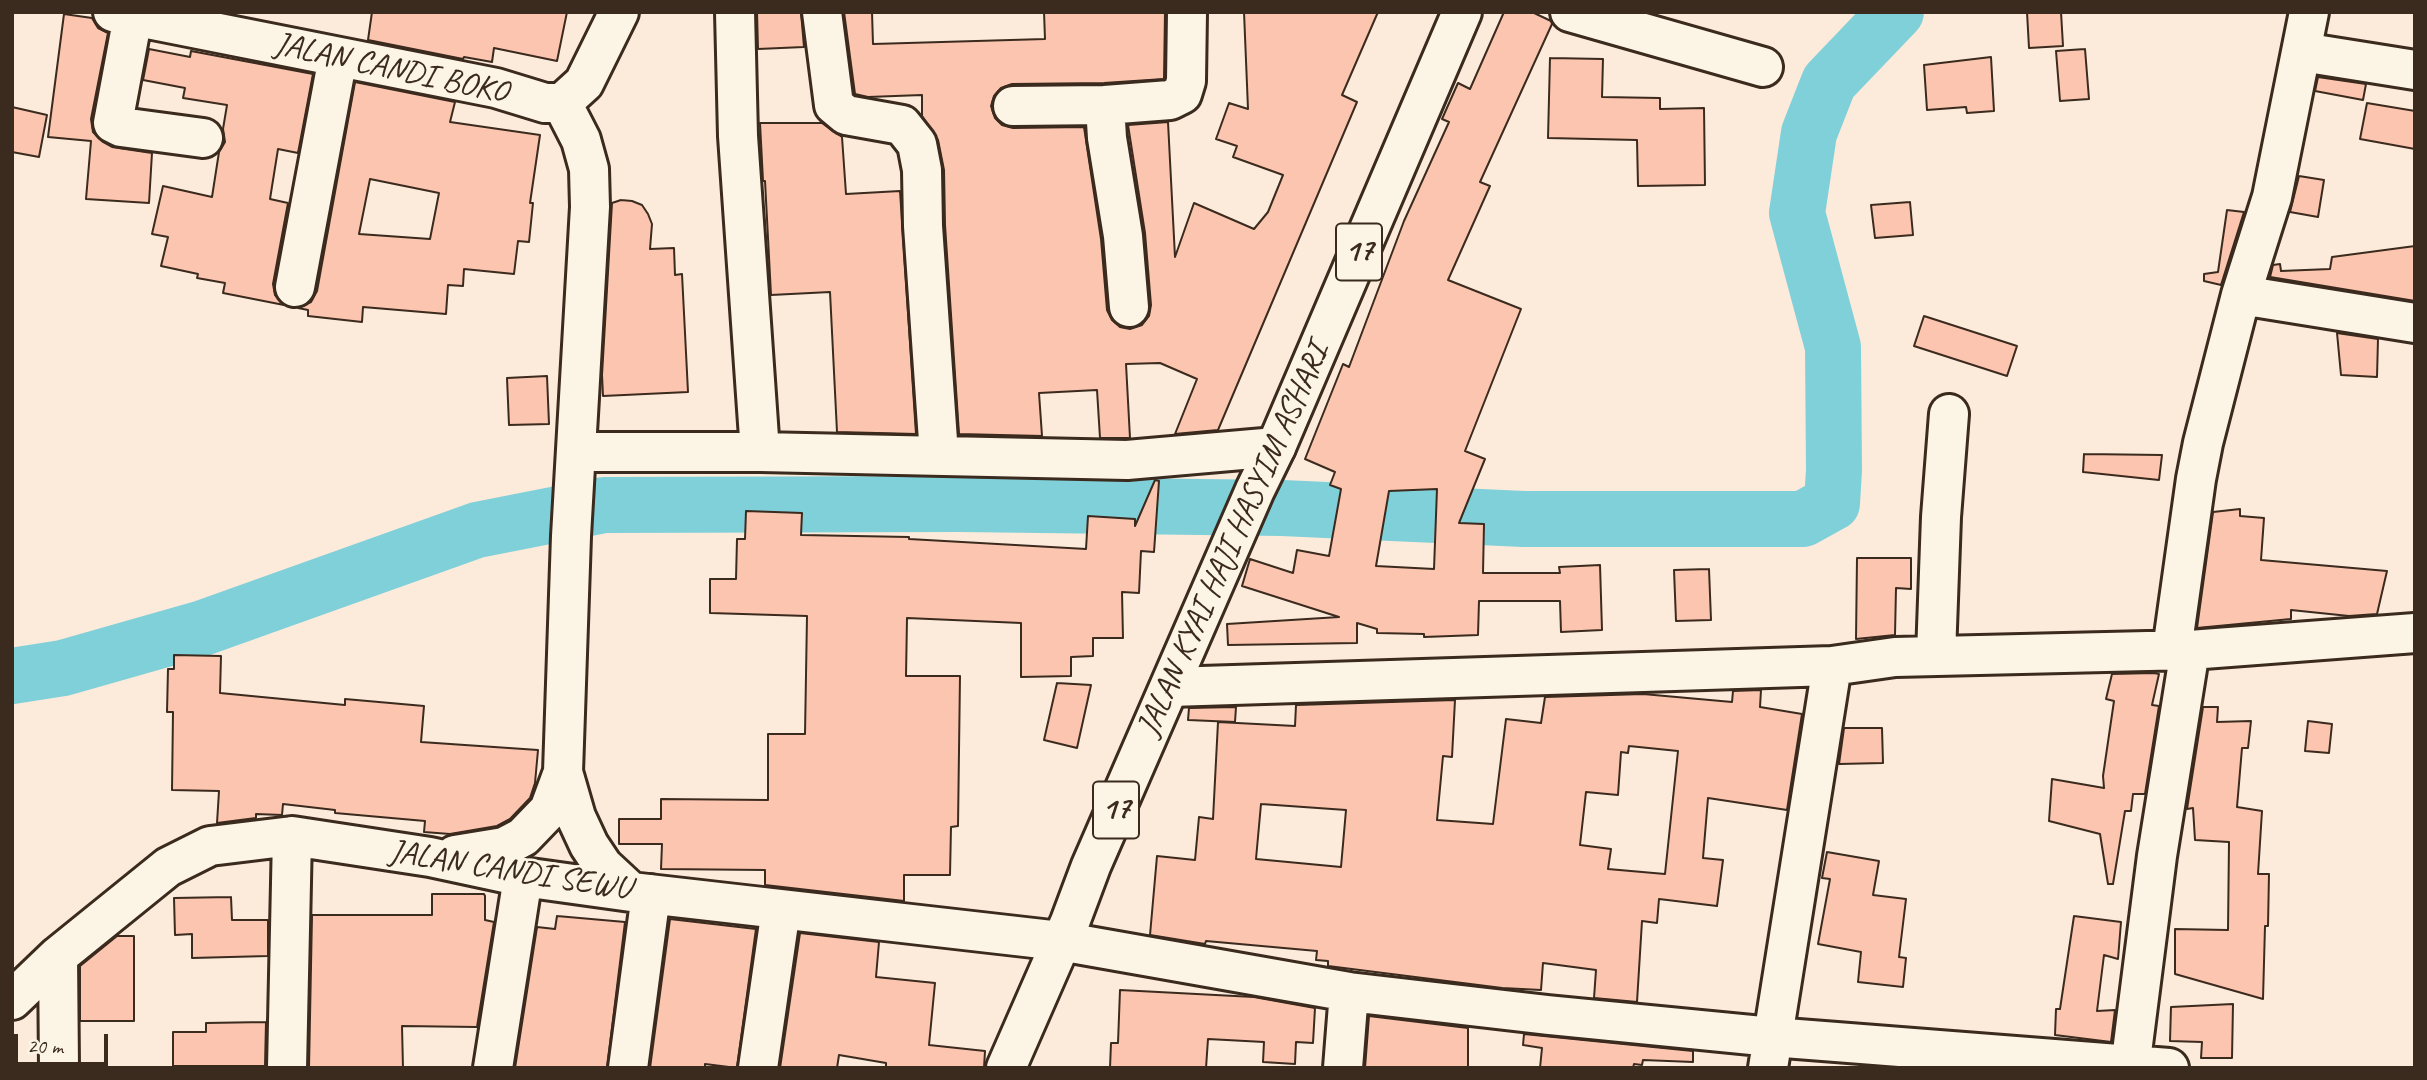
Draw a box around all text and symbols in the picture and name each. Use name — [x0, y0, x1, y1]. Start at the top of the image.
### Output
street label: JALAN CANDI BOKO — [271, 25, 511, 113]
road number: 17 — [1336, 224, 1382, 280]
street label: JALAN KYAI HAJI HASYIM ASHARI — [1129, 338, 1339, 742]
road number: 17 — [1093, 782, 1139, 838]
street label: JALAN CANDI SEWU — [386, 832, 634, 910]
scale bar — [18, 1020, 112, 1064]
text: 20 m — [27, 1033, 63, 1059]

